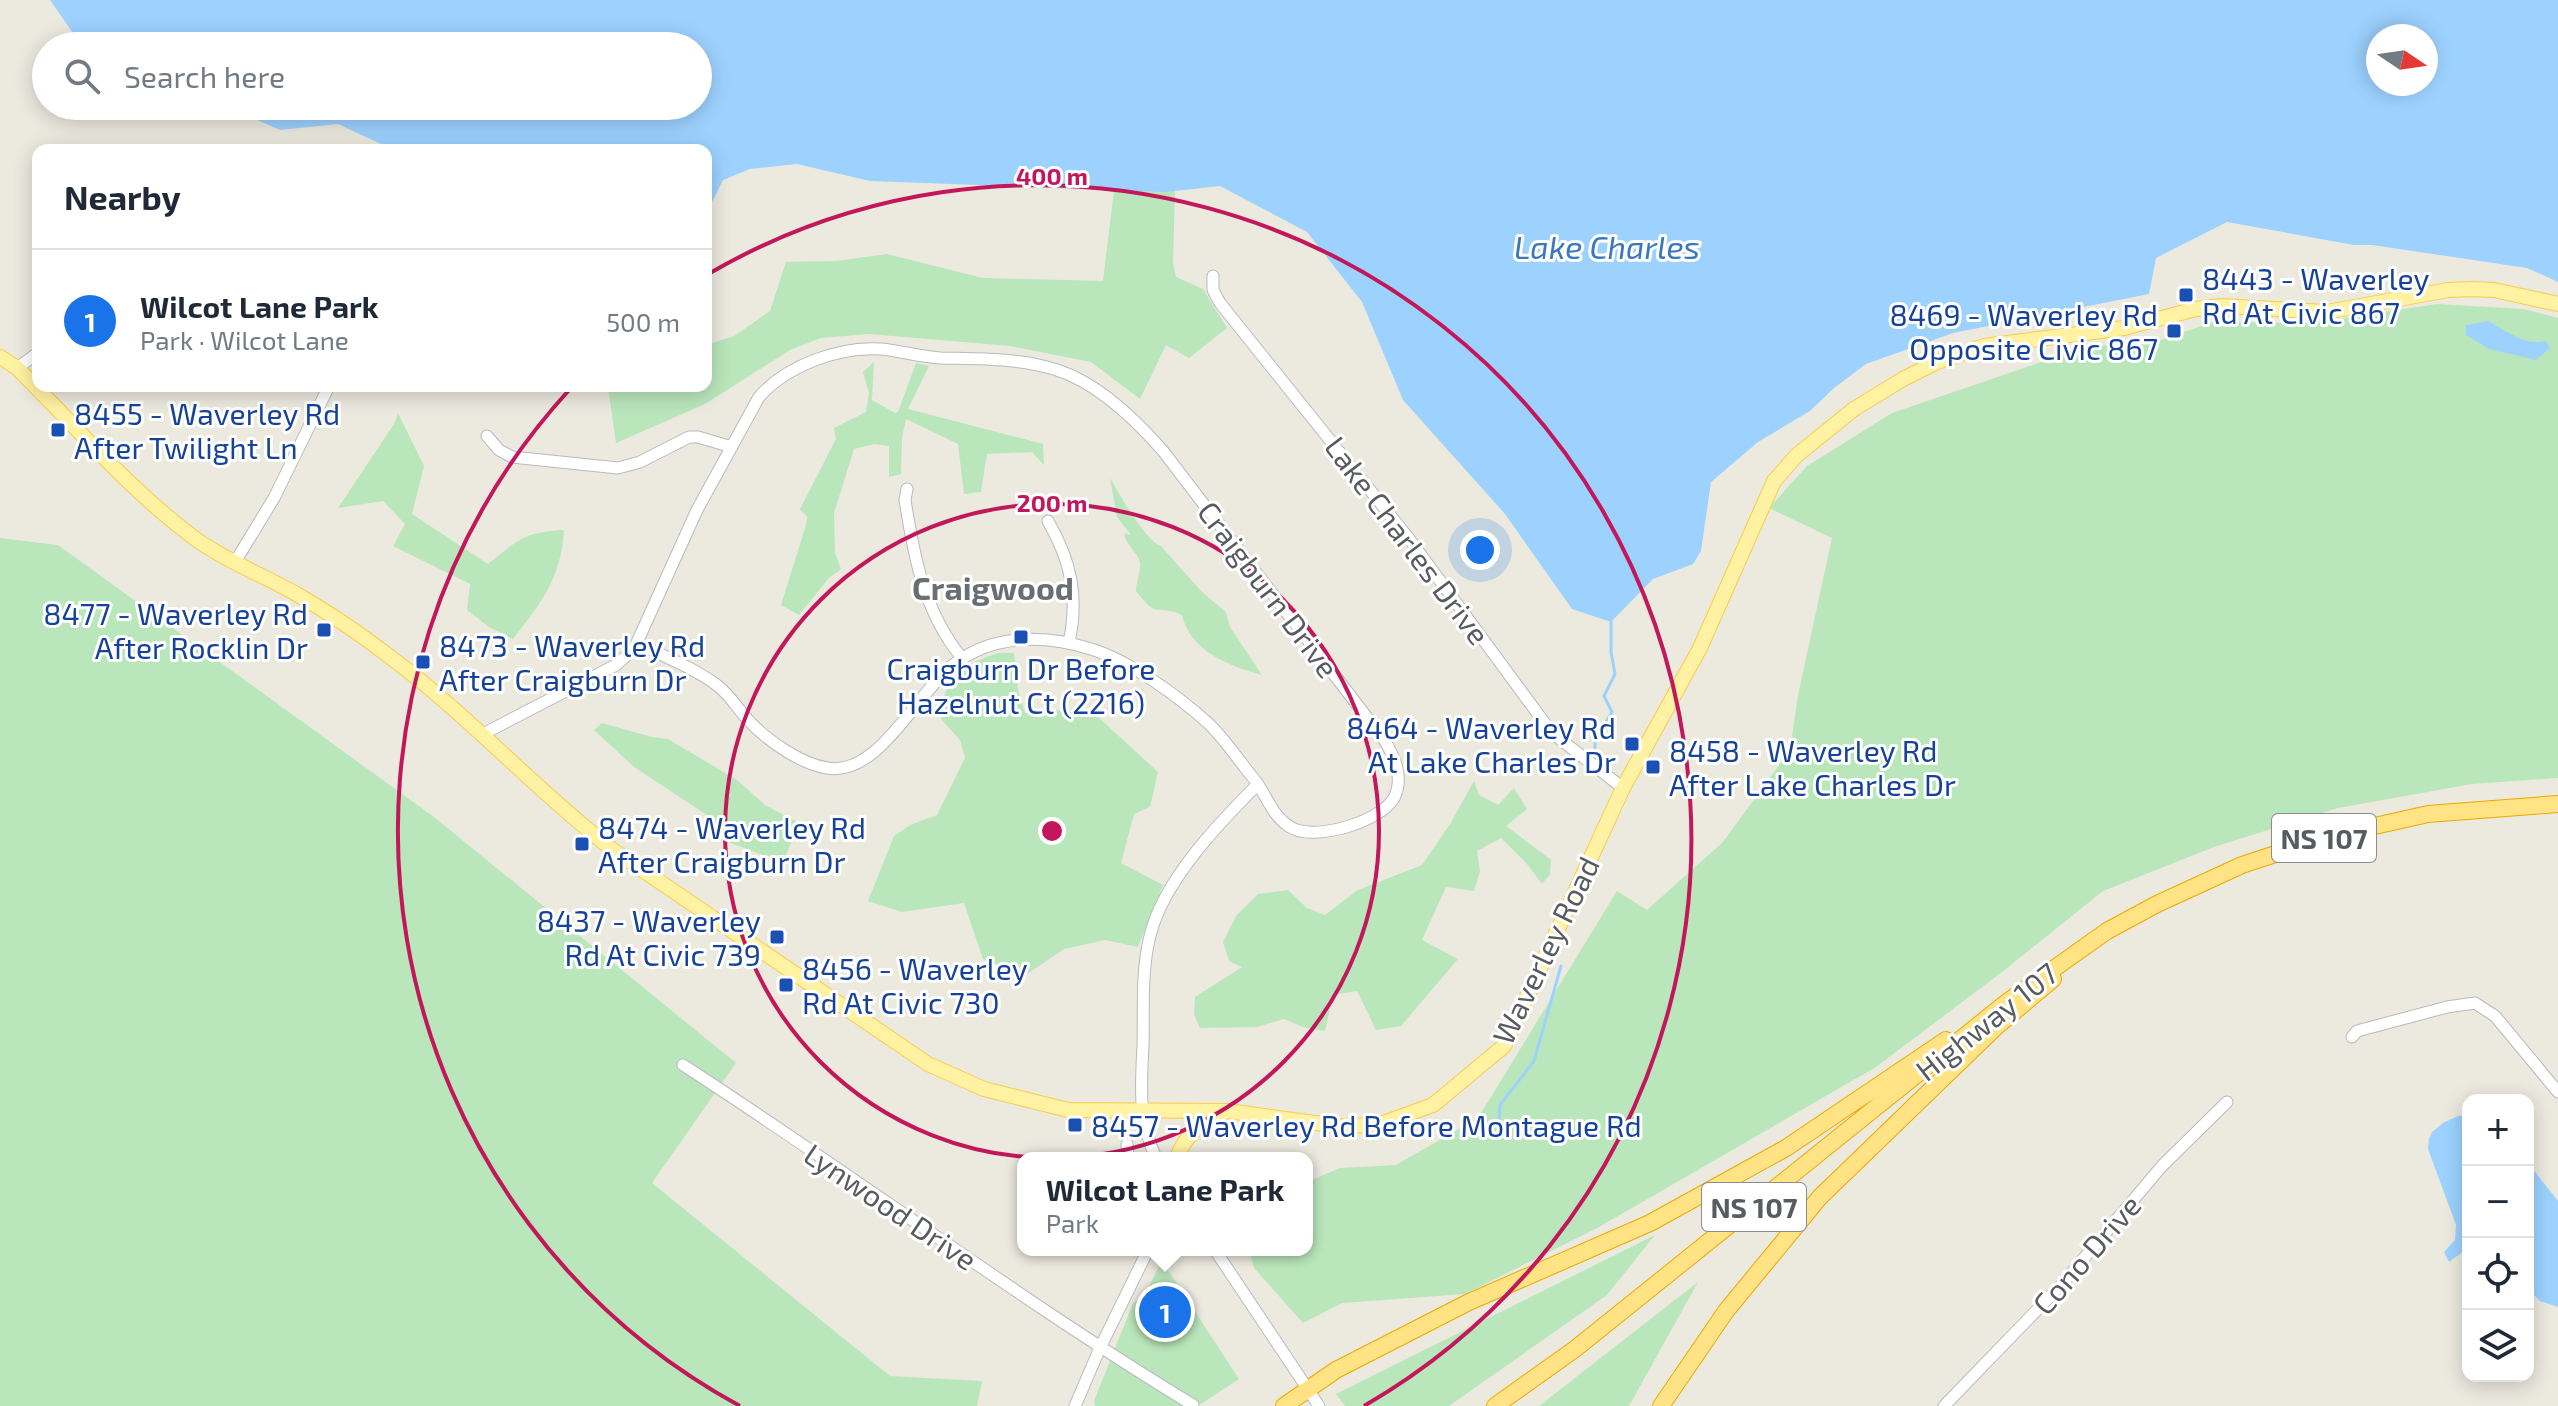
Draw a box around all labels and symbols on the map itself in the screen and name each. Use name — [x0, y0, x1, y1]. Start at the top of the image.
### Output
north arrow — [2366, 24, 2438, 96]
text: 400 m — [1016, 161, 1088, 190]
water label: Lake Charles — [1514, 227, 1700, 265]
place label: 8443 - Waverley Rd At Civic 867 — [2202, 260, 2430, 330]
marker: 8443 - Waverley Rd At Civic 867 — [2177, 286, 2195, 304]
place label: 8469 - Waverley Rd Opposite Civic 867 — [1890, 296, 2158, 366]
marker: 8469 - Waverley Rd Opposite Civic 867 — [2165, 322, 2183, 340]
place label: 8455 - Waverley Rd After Twilight Ln — [74, 395, 340, 465]
marker: 8455 - Waverley Rd After Twilight Ln — [49, 421, 67, 439]
street label: Lake Charles Drive — [1318, 429, 1498, 651]
text: 200 m — [1017, 488, 1087, 517]
street label: Craigburn Drive — [1191, 494, 1347, 684]
your location — [1460, 530, 1500, 570]
district label: Craigwood — [912, 568, 1074, 606]
place label: 8477 - Waverley Rd After Rocklin Dr — [43, 595, 308, 665]
marker: 8477 - Waverley Rd After Rocklin Dr — [315, 621, 333, 639]
place label: 8473 - Waverley Rd After Craigburn Dr — [439, 627, 705, 697]
marker: Craigburn Dr Before Hazelnut Ct (2216) — [1012, 628, 1030, 646]
place label: Craigburn Dr Before Hazelnut Ct (2216) — [887, 650, 1155, 720]
marker: 8473 - Waverley Rd After Craigburn Dr — [414, 653, 432, 671]
place label: 8464 - Waverley Rd At Lake Charles Dr — [1346, 709, 1616, 779]
place label: 8458 - Waverley Rd After Lake Charles Dr — [1669, 732, 1956, 802]
marker: 8464 - Waverley Rd At Lake Charles Dr — [1623, 735, 1641, 753]
marker: 8458 - Waverley Rd After Lake Charles Dr — [1644, 758, 1662, 776]
place label: 8474 - Waverley Rd After Craigburn Dr — [598, 809, 866, 879]
road number: NS 107 — [2272, 814, 2376, 862]
centre of rings — [1038, 817, 1066, 845]
marker: 8474 - Waverley Rd After Craigburn Dr — [573, 835, 591, 853]
street label: Waverley Road — [1484, 850, 1606, 1050]
place label: 8437 - Waverley Rd At Civic 739 — [537, 902, 761, 972]
marker: 8437 - Waverley Rd At Civic 739 — [768, 928, 786, 946]
place label: 8456 - Waverley Rd At Civic 730 — [802, 950, 1028, 1020]
street label: Highway 107 — [1908, 954, 2064, 1088]
marker: 8456 - Waverley Rd At Civic 730 — [777, 976, 795, 994]
place label: 8457 - Waverley Rd Before Montague Rd — [1091, 1107, 1642, 1143]
marker: 8457 - Waverley Rd Before Montague Rd — [1066, 1116, 1084, 1134]
street label: Lynwood Drive — [798, 1135, 984, 1277]
road number: NS 107 — [1702, 1183, 1806, 1231]
street label: Cono Drive — [2024, 1187, 2148, 1321]
pin: 1 — [1139, 1282, 1191, 1342]

